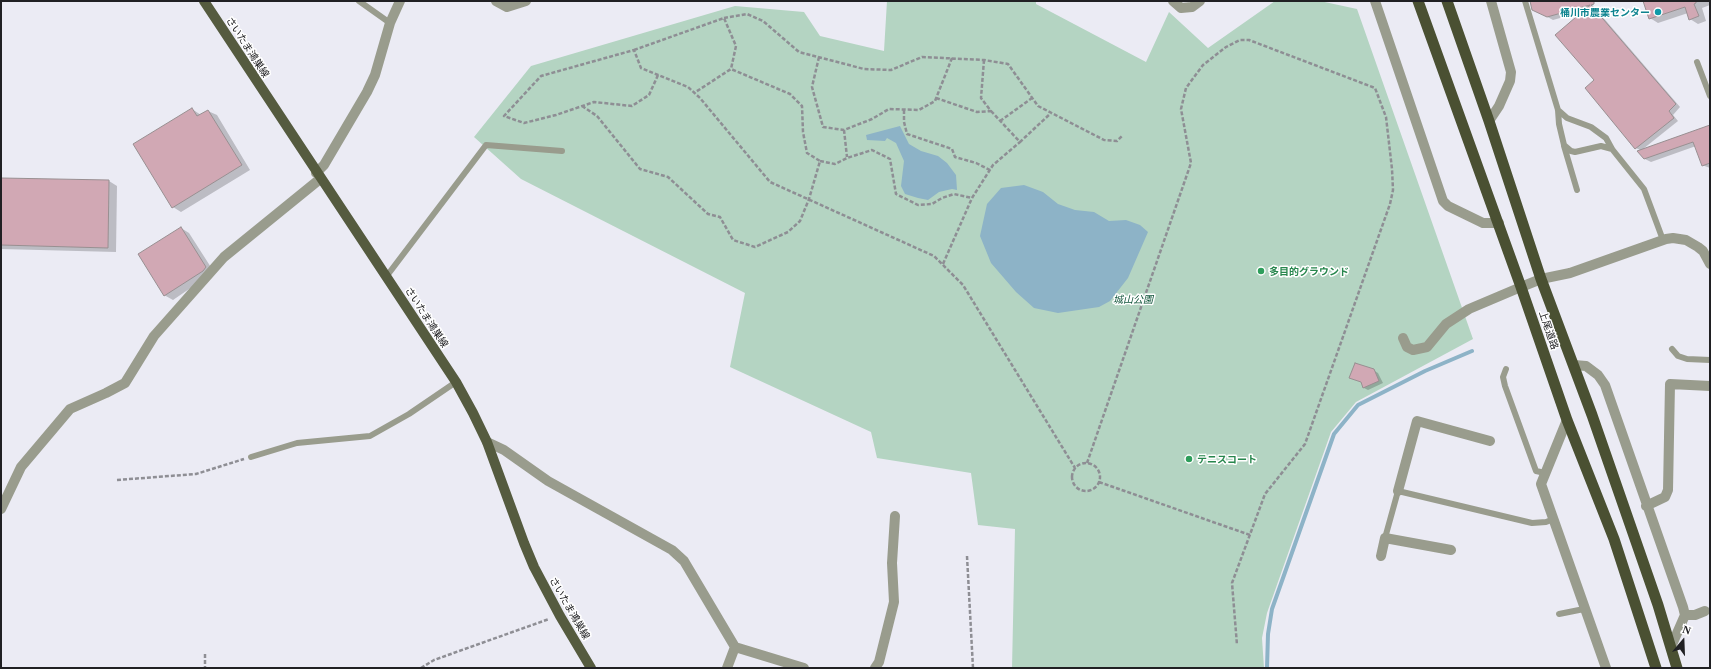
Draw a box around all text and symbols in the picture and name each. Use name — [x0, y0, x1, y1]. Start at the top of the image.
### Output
place label: 桶川市農業センター — [1560, 6, 1650, 18]
marker: 桶川市農業センター — [1653, 7, 1663, 17]
street label: さいたま鴻巣線 — [224, 14, 272, 80]
place label: 多目的グラウンド — [1269, 265, 1349, 277]
marker: 多目的グラウンド — [1256, 266, 1266, 276]
street label: さいたま鴻巣線 — [403, 284, 451, 350]
park label: 城山公園 — [1113, 293, 1153, 305]
street label: 上尾道路 — [1537, 309, 1561, 351]
place label: テニスコート — [1197, 453, 1257, 465]
marker: テニスコート — [1184, 454, 1194, 464]
street label: さいたま鴻巣線 — [547, 575, 593, 641]
north arrow — [1663, 621, 1703, 661]
text: N — [1681, 623, 1693, 637]

